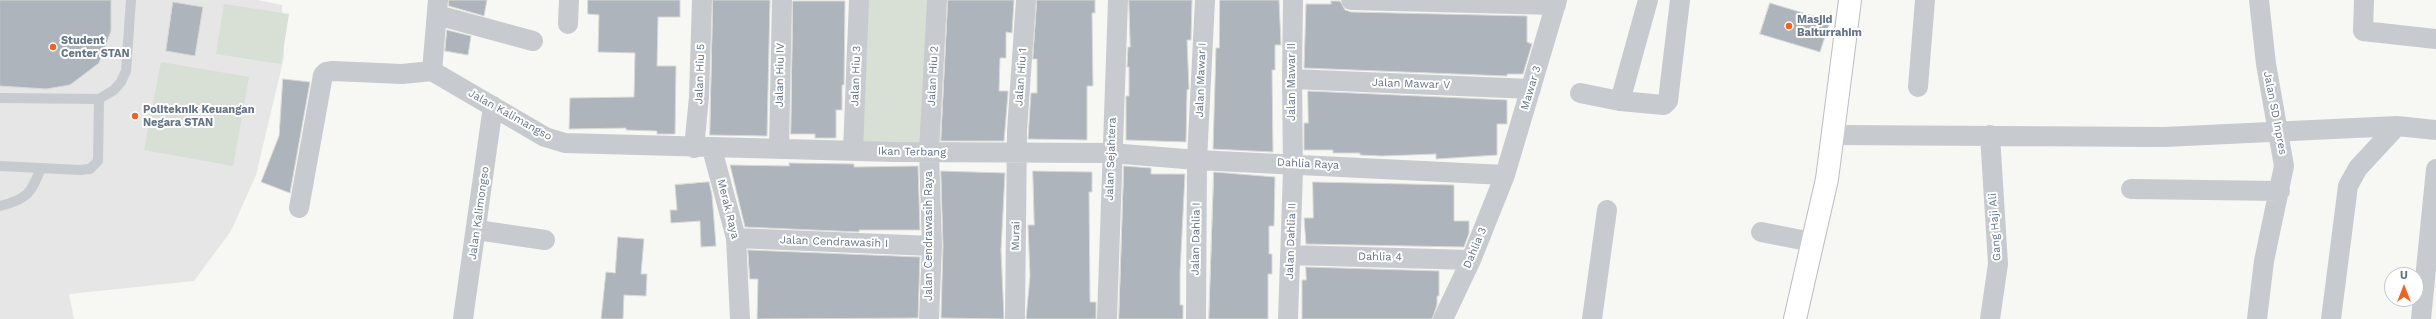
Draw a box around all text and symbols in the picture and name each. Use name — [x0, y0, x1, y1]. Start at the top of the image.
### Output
place label: Masjid Baiturrahim — [1797, 13, 1862, 39]
marker: Masjid Baiturrahim — [1784, 21, 1794, 31]
place label: Student Center STAN — [61, 34, 130, 60]
marker: Student Center STAN — [48, 42, 58, 52]
street label: Jalan Mawar I — [1193, 42, 1209, 118]
street label: Jalan Hiu IV — [773, 43, 787, 107]
street label: Jalan Mawar II — [1285, 43, 1299, 121]
street label: Jalan Hiu 5 — [692, 44, 708, 104]
street label: Jalan Hiu 3 — [848, 46, 864, 106]
street label: Jalan Hiu 2 — [925, 46, 941, 106]
street label: Jalan Hiu 1 — [1012, 47, 1030, 107]
street label: Mawar 3 — [1518, 64, 1544, 112]
street label: Jalan SD Inpres — [2260, 70, 2290, 156]
street label: Jalan Mawar V — [1372, 76, 1450, 92]
street label: Jalan Kalimangso — [466, 87, 554, 143]
place label: Politeknik Keuangan Negara STAN — [143, 103, 254, 129]
marker: Politeknik Keuangan Negara STAN — [130, 111, 140, 121]
street label: Jalan Sejahtera — [1103, 117, 1119, 201]
street label: Ikan Terbang — [878, 145, 946, 159]
street label: Dahlia Raya — [1277, 156, 1339, 172]
street label: Jalan Kalimongso — [466, 165, 492, 261]
street label: Jalan Cendrawasih Raya — [922, 171, 936, 301]
street label: Merak Raya — [714, 178, 742, 240]
street label: Gang Haji Ali — [1986, 193, 2004, 261]
street label: Jalan Dahlia I — [1189, 202, 1203, 276]
street label: Jalan Dahlia II — [1283, 203, 1299, 279]
street label: Murai — [1009, 221, 1023, 251]
street label: Dahlia 3 — [1460, 225, 1490, 271]
street label: Jalan Cendrawasih I — [780, 234, 888, 250]
street label: Dahlia 4 — [1358, 250, 1402, 264]
north arrow — [2384, 267, 2424, 307]
text: U — [2400, 269, 2408, 282]

